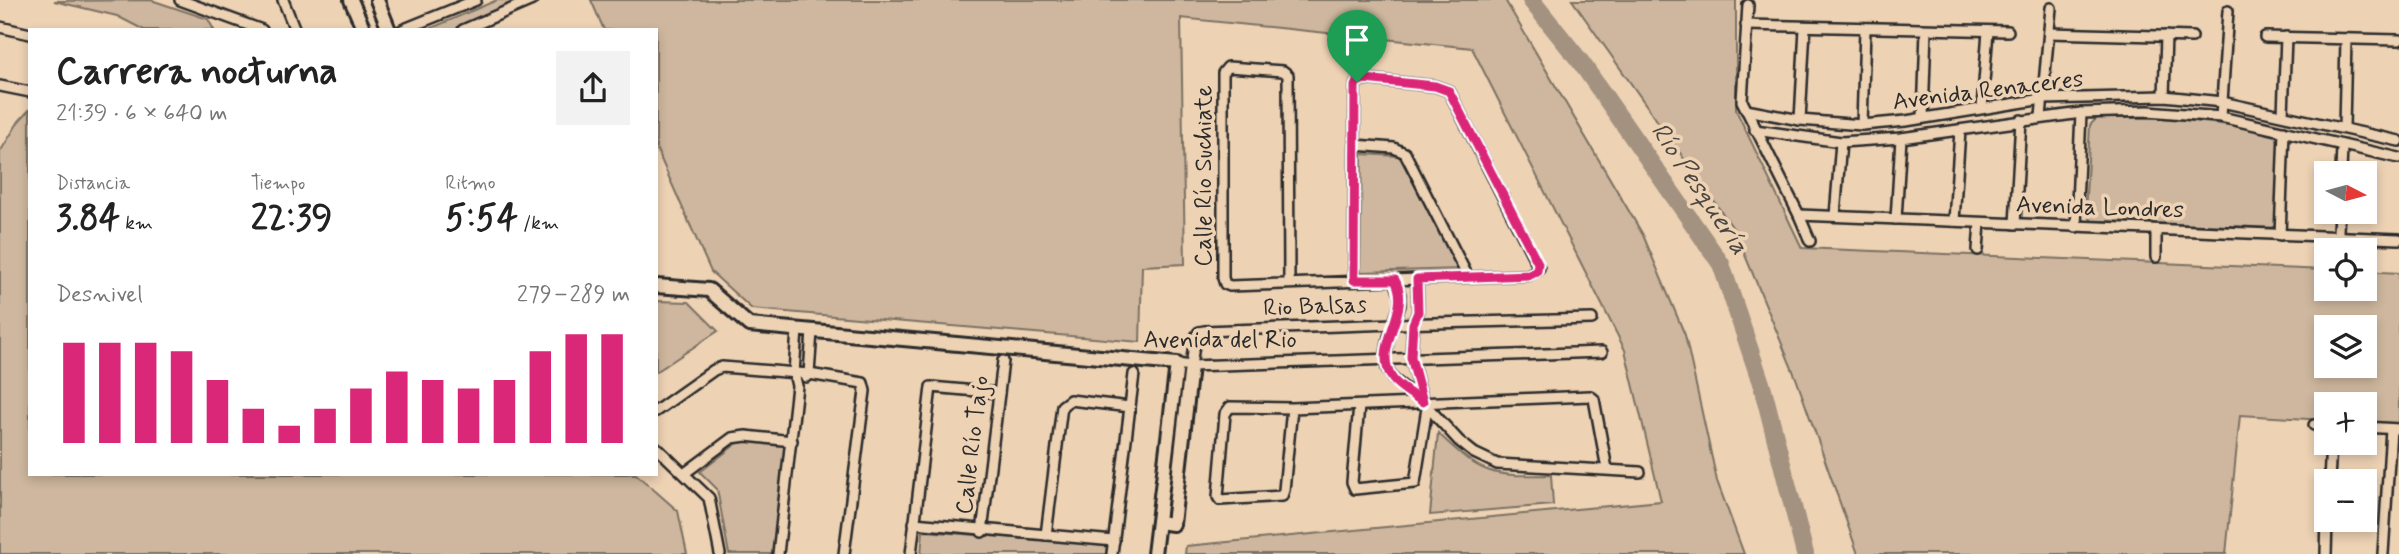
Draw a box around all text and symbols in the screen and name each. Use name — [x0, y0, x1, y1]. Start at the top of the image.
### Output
pin — [1327, 10, 1387, 82]
icon: arrive — [1338, 21, 1376, 59]
text: Carrera nocturna — [56, 48, 338, 97]
button: share — [556, 51, 630, 125]
street label: Avenida Renaceres — [1891, 64, 2085, 118]
street label: Calle Río Suchiate — [1189, 85, 1220, 267]
text: 21:39 · 6 × 640 m — [56, 99, 227, 129]
water label: Río Pesquería — [1642, 116, 1756, 262]
north arrow — [2314, 161, 2376, 224]
map controls — [2314, 161, 2377, 532]
text: Distancia — [56, 171, 130, 196]
text: Tiempo — [251, 171, 305, 196]
text: Ritmo — [445, 171, 496, 196]
street label: Avenida Londres — [2015, 190, 2185, 226]
text: 3.84 — [56, 196, 120, 242]
text: 22:39 — [251, 196, 332, 242]
text: 5:54 — [445, 196, 518, 242]
text: km — [120, 211, 153, 236]
text: /km — [518, 211, 559, 236]
button: locate — [2314, 238, 2377, 301]
text: Desnivel — [56, 280, 143, 310]
text: 279–289 m — [517, 280, 630, 310]
street label: Rio Balsas — [1263, 290, 1368, 324]
button: layers — [2314, 315, 2377, 378]
street label: Avenida del Rio — [1143, 325, 1297, 356]
street label: Calle Río Tajo — [949, 374, 997, 516]
button: + — [2314, 392, 2377, 455]
button: − — [2314, 469, 2377, 532]

